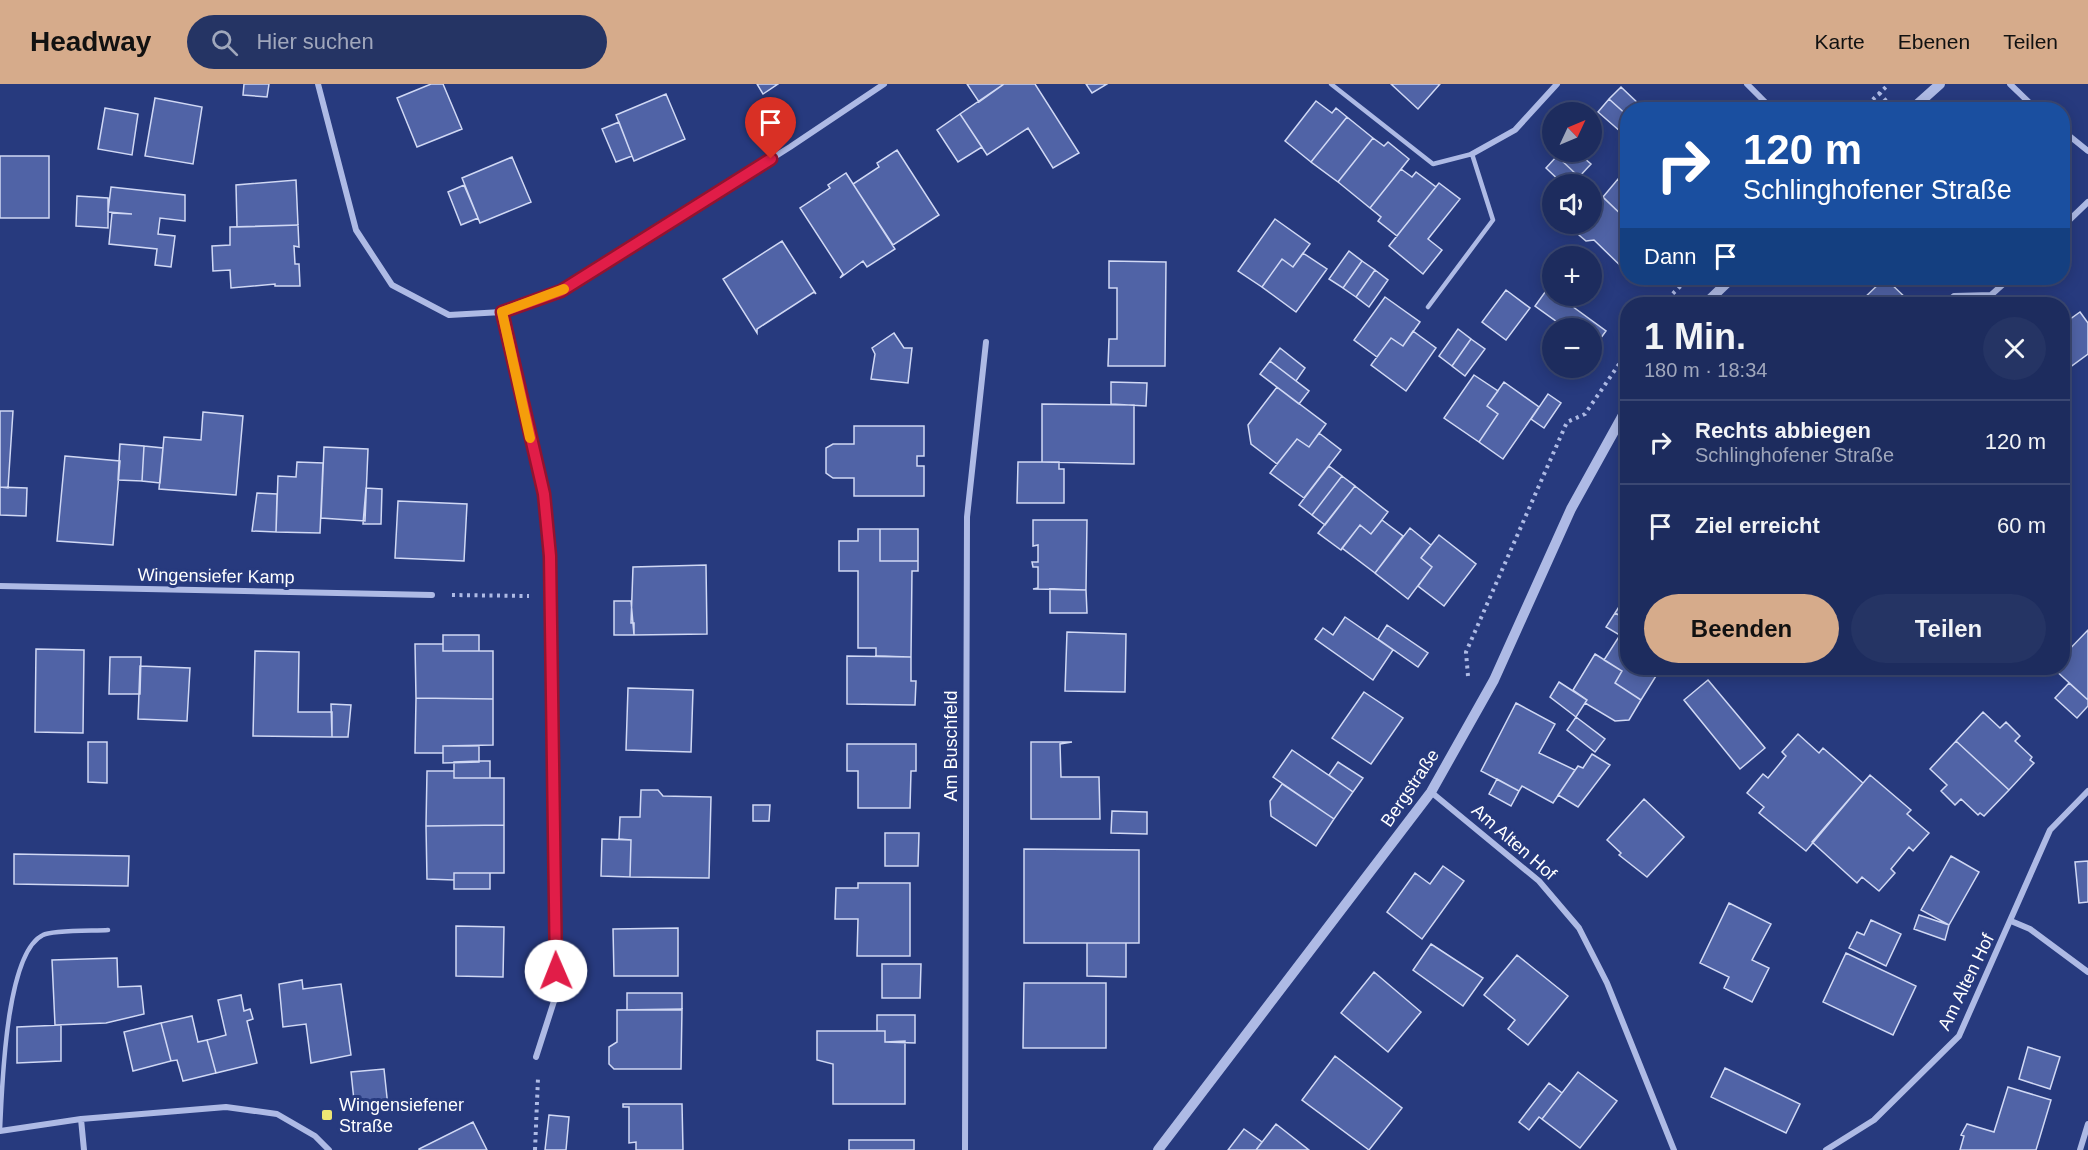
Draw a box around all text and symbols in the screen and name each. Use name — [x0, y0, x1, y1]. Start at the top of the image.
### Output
search box — [187, 15, 607, 69]
text: Headway — [30, 26, 151, 57]
icon: search — [208, 26, 241, 59]
text: Hier suchen — [256, 29, 374, 54]
text: Karte — [1815, 30, 1865, 53]
text: Ebenen — [1898, 30, 1970, 53]
text: Teilen — [2003, 30, 2058, 53]
pin — [745, 97, 796, 159]
north arrow — [1542, 102, 1602, 162]
map controls — [1542, 102, 1602, 378]
icon: arrive — [754, 106, 787, 139]
icon: right — [1644, 126, 1722, 204]
text: 120 m — [1743, 126, 1862, 173]
button: sound — [1542, 174, 1602, 234]
text: Schlinghofener Straße — [1743, 175, 2012, 205]
icon: arrive — [1709, 240, 1742, 273]
text: Dann — [1644, 244, 1697, 269]
button: + — [1542, 246, 1602, 306]
text: 1 Min. — [1644, 316, 1746, 357]
button: close — [1983, 317, 2046, 380]
button: − — [1542, 318, 1602, 378]
text: 180 m · 18:34 — [1644, 359, 1767, 381]
text: Rechts abbiegen — [1695, 418, 1871, 443]
icon: right — [1644, 426, 1677, 459]
text: 120 m — [1985, 429, 2046, 454]
text: Schlinghofener Straße — [1695, 444, 1894, 466]
icon: arrive — [1644, 510, 1677, 543]
text: Ziel erreicht — [1695, 513, 1820, 538]
text: 60 m — [1997, 513, 2046, 538]
street label: Wingensiefer Kamp — [137, 565, 295, 587]
button: Beenden — [1644, 594, 1839, 663]
button: Teilen — [1851, 594, 2046, 663]
street label: Am Buschfeld — [941, 690, 961, 802]
street label: Bergstraße — [1377, 745, 1443, 831]
street label: Am Alten Hof — [1468, 800, 1561, 885]
street label: Am Alten Hof — [1934, 930, 1998, 1034]
position arrow — [524, 939, 588, 1003]
place label: Wingensiefener Straße — [339, 1095, 464, 1136]
marker: Wingensiefener Straße — [320, 1108, 334, 1122]

